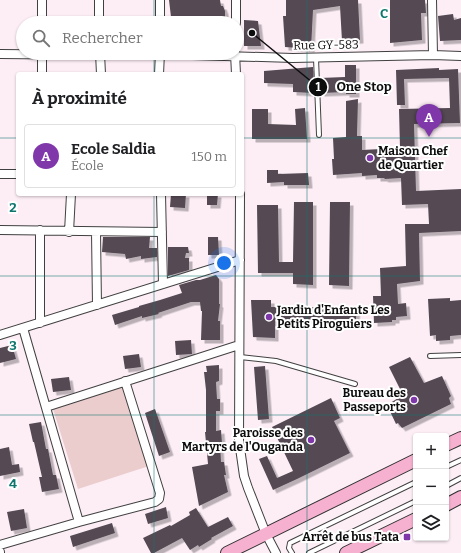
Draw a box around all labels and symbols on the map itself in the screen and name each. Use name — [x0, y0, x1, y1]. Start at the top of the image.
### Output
text: C — [380, 6, 388, 21]
street label: Rue GY-583 — [293, 37, 359, 53]
callout: One Stop — [308, 74, 400, 99]
text: One Stop — [336, 79, 392, 94]
text: 1 — [315, 80, 321, 94]
pin: A — [416, 104, 442, 137]
place label: Maison Chef de Quartier — [378, 144, 449, 172]
marker: Maison Chef de Quartier — [365, 153, 375, 163]
text: 2 — [9, 200, 17, 215]
your location — [214, 253, 234, 273]
place label: Jardin d'Enfants Les Petits Piroguiers — [276, 303, 390, 331]
marker: Jardin d'Enfants Les Petits Piroguiers — [264, 312, 274, 322]
text: 3 — [9, 338, 17, 353]
place label: Bureau des Passeports — [342, 386, 406, 414]
marker: Bureau des Passeports — [409, 395, 419, 405]
place label: Paroisse des Martyrs de l'Ouganda — [182, 426, 303, 454]
marker: Paroisse des Martyrs de l'Ouganda — [306, 435, 316, 445]
text: 4 — [9, 476, 17, 491]
place label: Arrêt de bus Tata — [302, 530, 399, 544]
marker: Arrêt de bus Tata — [402, 532, 412, 542]

